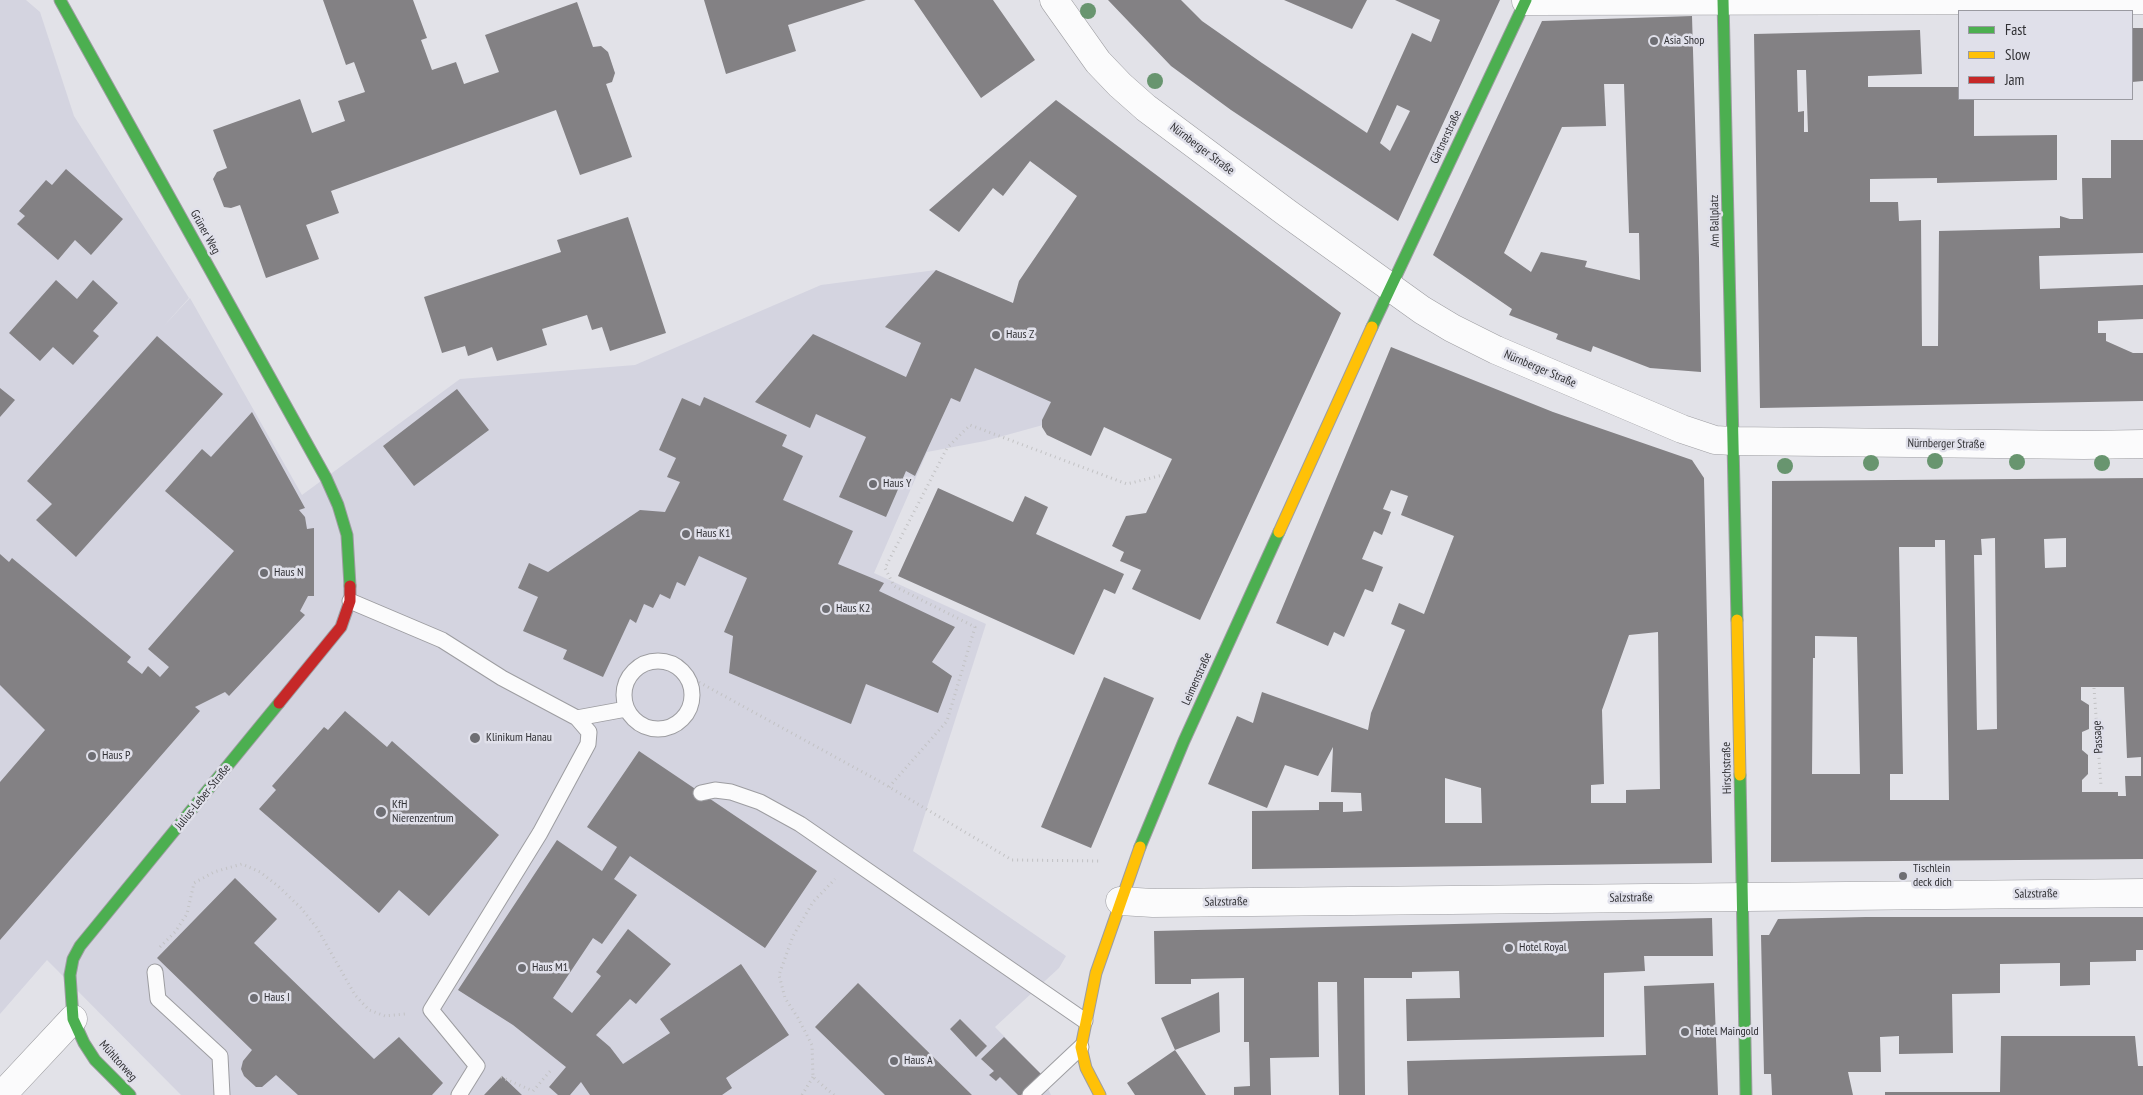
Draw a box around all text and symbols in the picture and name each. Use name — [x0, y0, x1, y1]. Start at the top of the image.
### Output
legend — [1958, 10, 2133, 100]
text: Fast — [2005, 20, 2026, 39]
place label: Asia Shop — [1664, 34, 1704, 48]
marker: Asia Shop — [1648, 35, 1660, 47]
text: Slow — [2005, 45, 2030, 64]
text: Jam — [2005, 70, 2024, 89]
street label: Gärtnerstraße — [1427, 108, 1465, 166]
street label: Nürnberger Straße — [1167, 120, 1237, 178]
street label: Am Ballplatz — [1707, 195, 1723, 247]
street label: Grüner Weg — [187, 207, 223, 257]
place label: Haus Z — [1006, 328, 1034, 342]
marker: Haus Z — [990, 329, 1002, 341]
street label: Nürnberger Straße — [1502, 347, 1578, 391]
street label: Nürnberger Straße — [1907, 436, 1985, 452]
place label: Haus Y — [883, 477, 911, 491]
marker: Haus Y — [867, 478, 879, 490]
place label: Haus K1 — [696, 527, 730, 541]
marker: Haus K1 — [680, 528, 692, 540]
place label: Haus N — [274, 566, 303, 580]
marker: Haus N — [258, 567, 270, 579]
place label: Haus K2 — [836, 602, 870, 616]
marker: Haus K2 — [820, 603, 832, 615]
street label: Leimenstraße — [1179, 650, 1215, 708]
street label: Passage — [2090, 720, 2106, 754]
marker: Klinikum Hanau — [468, 731, 482, 745]
place label: Klinikum Hanau — [486, 731, 552, 745]
street label: Hirschstraße — [1719, 742, 1735, 794]
place label: Haus P — [102, 749, 130, 763]
marker: Haus P — [86, 750, 98, 762]
street label: Julius-Leber-Straße — [172, 761, 234, 833]
place label: KfH Nierenzentrum — [392, 798, 454, 826]
marker: KfH Nierenzentrum — [374, 805, 388, 819]
place label: Tischlein deck dich — [1913, 862, 1952, 890]
marker: Tischlein deck dich — [1897, 870, 1909, 882]
street label: Salzstraße — [2014, 886, 2058, 902]
street label: Salzstraße — [1609, 890, 1653, 906]
street label: Salzstraße — [1204, 894, 1248, 910]
place label: Hotel Royal — [1519, 941, 1567, 955]
marker: Hotel Royal — [1503, 942, 1515, 954]
place label: Haus M1 — [532, 961, 568, 975]
marker: Haus M1 — [516, 962, 528, 974]
place label: Haus I — [264, 991, 290, 1005]
marker: Haus I — [248, 992, 260, 1004]
place label: Hotel Maingold — [1695, 1025, 1759, 1039]
marker: Hotel Maingold — [1679, 1026, 1691, 1038]
street label: Mühltorweg — [96, 1038, 140, 1084]
place label: Haus A — [904, 1054, 933, 1068]
marker: Haus A — [888, 1055, 900, 1067]

